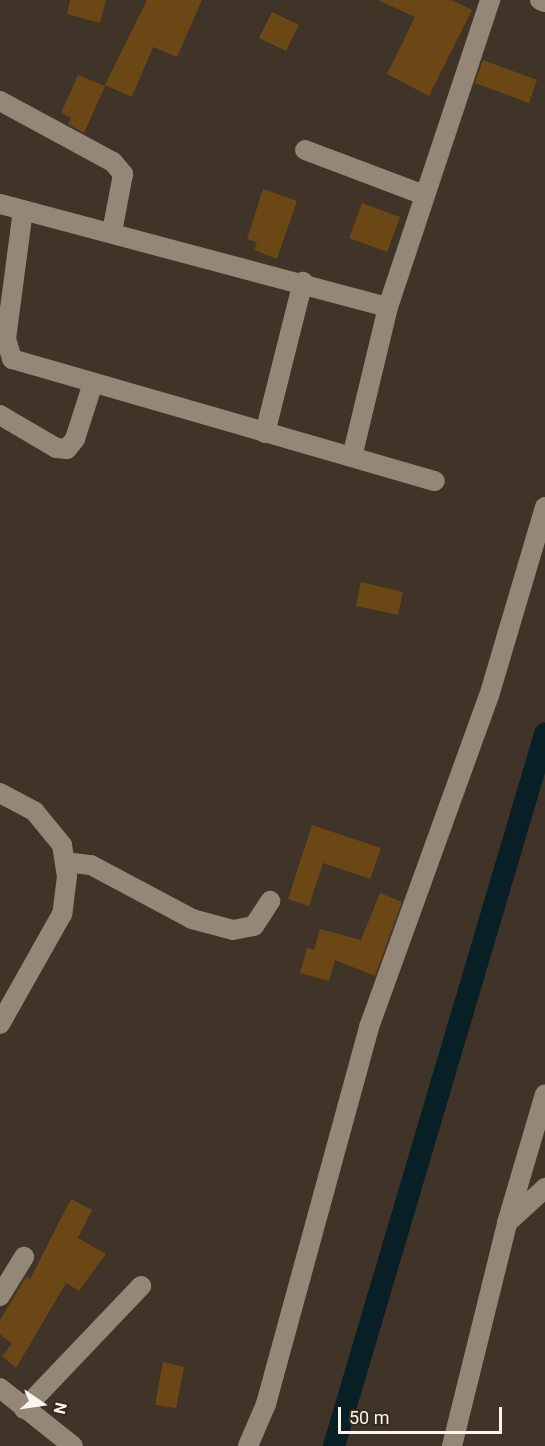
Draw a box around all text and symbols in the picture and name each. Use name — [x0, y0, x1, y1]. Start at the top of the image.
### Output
north arrow — [12, 1374, 72, 1434]
scale bar — [341, 1395, 504, 1433]
text: N — [50, 1401, 71, 1416]
text: 50 m — [349, 1407, 389, 1428]

